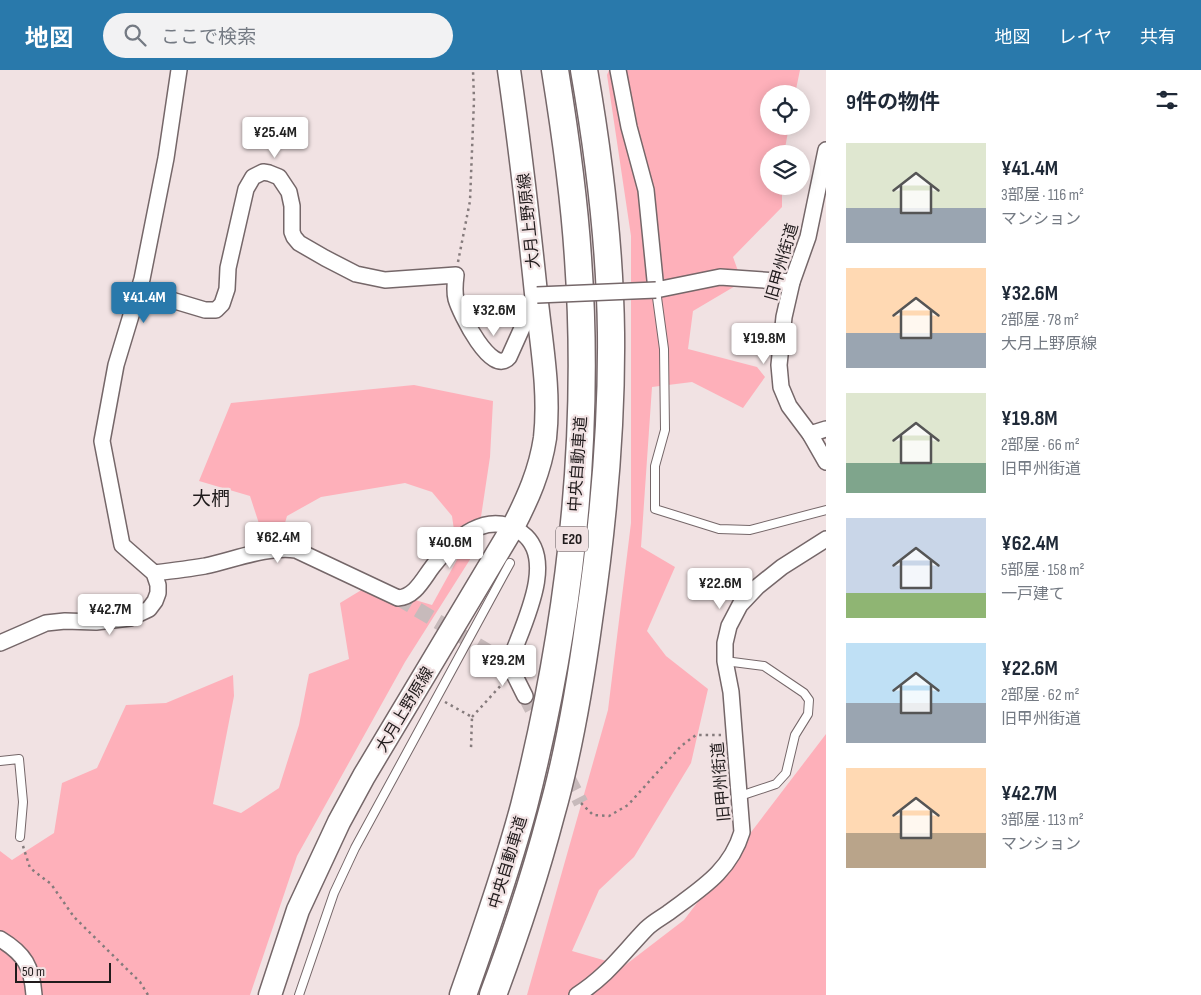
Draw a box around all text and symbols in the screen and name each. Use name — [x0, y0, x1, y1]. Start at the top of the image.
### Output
search box — [103, 13, 453, 58]
icon: search — [121, 21, 149, 49]
text: 地図 — [25, 24, 73, 53]
text: ここで検索 — [161, 26, 256, 49]
text: 地図 — [995, 27, 1031, 48]
text: レイヤ — [1059, 27, 1112, 48]
text: 共有 — [1140, 27, 1176, 48]
map controls — [760, 85, 810, 195]
button: locate — [760, 85, 810, 135]
icon: filters — [1153, 86, 1181, 114]
text: 9件の物件 — [846, 90, 940, 115]
pin: ¥25.4M — [234, 116, 316, 159]
text: ¥25.4M — [253, 123, 297, 142]
button: layers — [760, 145, 810, 195]
text: ¥41.4M — [1001, 156, 1058, 181]
icon: home — [886, 163, 946, 223]
street label: 大月上野原線 — [515, 172, 544, 270]
text: 3部屋 · 116 m² — [1001, 186, 1084, 205]
text: マンション — [1001, 210, 1081, 229]
street label: 旧甲州街道 — [762, 221, 803, 303]
text: ¥32.6M — [1001, 281, 1058, 306]
pin: ¥41.4M — [103, 282, 185, 324]
text: ¥41.4M — [122, 288, 166, 307]
icon: home — [886, 288, 946, 348]
pin: ¥32.6M — [453, 294, 535, 337]
text: ¥32.6M — [472, 301, 516, 320]
text: 2部屋 · 78 m² — [1001, 311, 1079, 330]
pin: ¥19.8M — [723, 322, 805, 365]
text: ¥19.8M — [742, 329, 786, 348]
text: 大月上野原線 — [1001, 335, 1097, 354]
text: ¥19.8M — [1001, 406, 1058, 431]
icon: home — [886, 413, 946, 473]
street label: 中央自動車道 — [566, 416, 591, 513]
text: 2部屋 · 66 m² — [1001, 436, 1080, 455]
text: 旧甲州街道 — [1001, 460, 1081, 479]
district label: 大椚 — [192, 488, 230, 511]
pin: ¥62.4M — [237, 522, 319, 564]
pin: ¥40.6M — [409, 526, 491, 569]
road number: E20 — [556, 526, 588, 552]
text: ¥62.4M — [256, 528, 300, 547]
text: ¥62.4M — [1001, 531, 1059, 556]
text: ¥40.6M — [428, 533, 472, 552]
icon: home — [886, 538, 946, 598]
text: 5部屋 · 158 m² — [1001, 561, 1085, 580]
pin: ¥22.6M — [679, 568, 761, 610]
text: ¥22.6M — [698, 574, 742, 593]
text: 一戸建て — [1001, 585, 1065, 604]
pin: ¥42.7M — [69, 594, 151, 636]
text: ¥42.7M — [89, 600, 131, 619]
pin: ¥29.2M — [462, 644, 544, 687]
text: ¥29.2M — [481, 651, 525, 670]
text: ¥22.6M — [1001, 656, 1058, 681]
icon: home — [886, 663, 946, 723]
street label: 大月上野原線 — [372, 664, 438, 756]
text: 2部屋 · 62 m² — [1001, 686, 1079, 705]
text: 旧甲州街道 — [1001, 710, 1081, 729]
street label: 旧甲州街道 — [709, 741, 734, 823]
text: ¥42.7M — [1001, 781, 1057, 806]
icon: home — [886, 788, 946, 848]
text: 3部屋 · 113 m² — [1001, 811, 1084, 830]
street label: 中央自動車道 — [485, 814, 532, 911]
text: マンション — [1001, 835, 1081, 854]
scale bar — [15, 960, 111, 983]
text: 50 m — [22, 963, 45, 980]

